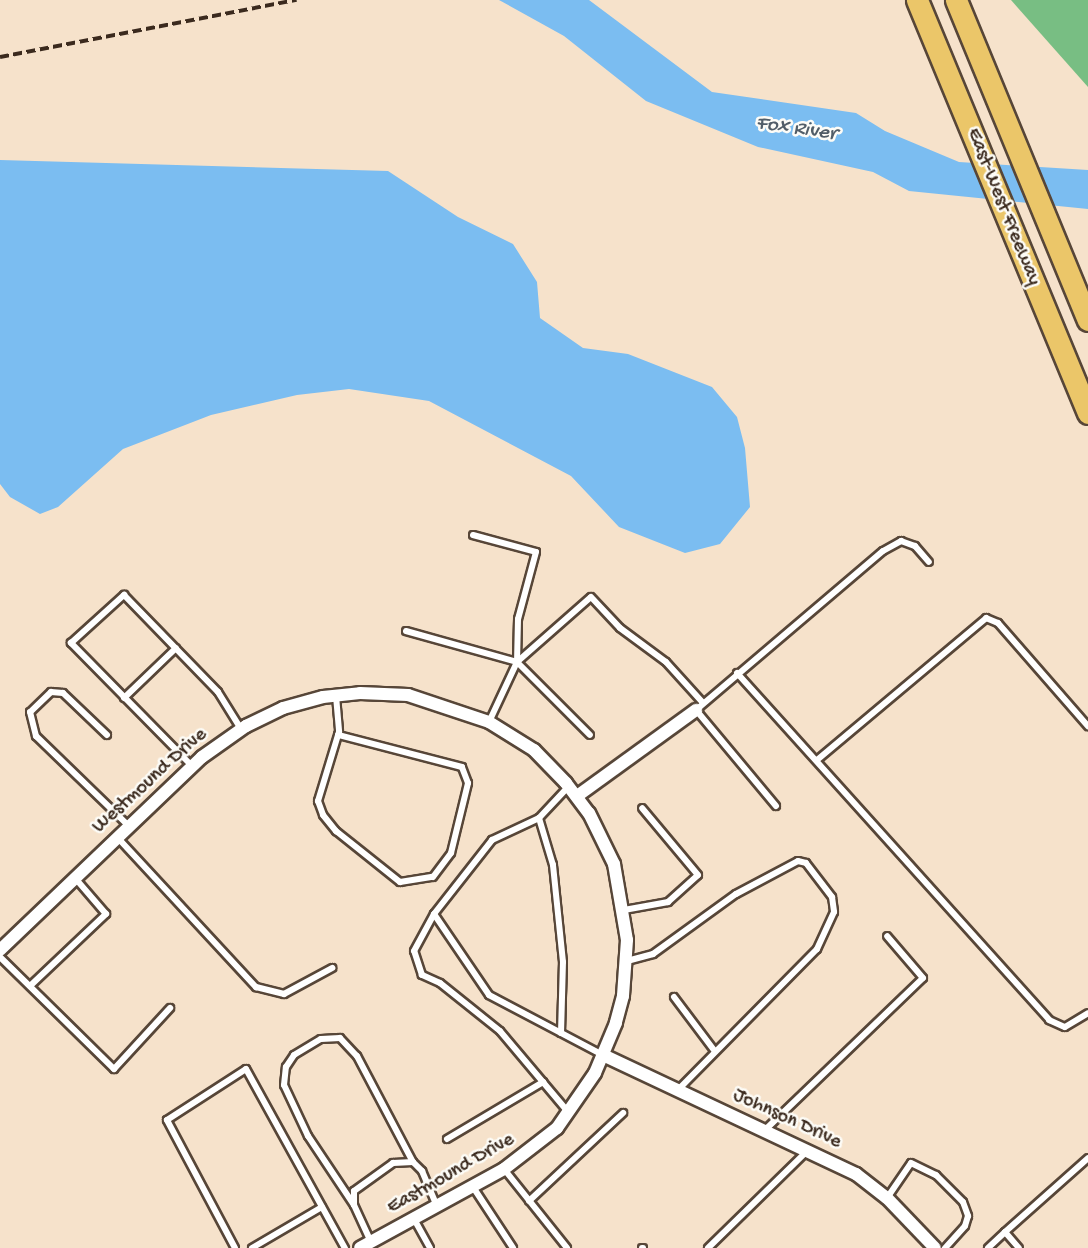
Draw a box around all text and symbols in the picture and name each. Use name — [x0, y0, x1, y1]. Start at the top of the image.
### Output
water label: Fox River — [754, 112, 838, 148]
street label: East-West Freeway — [961, 125, 1045, 289]
street label: Westmound Drive — [88, 723, 212, 839]
street label: Johnson Drive — [729, 1083, 845, 1155]
street label: Eastmound Drive — [383, 1128, 519, 1220]

